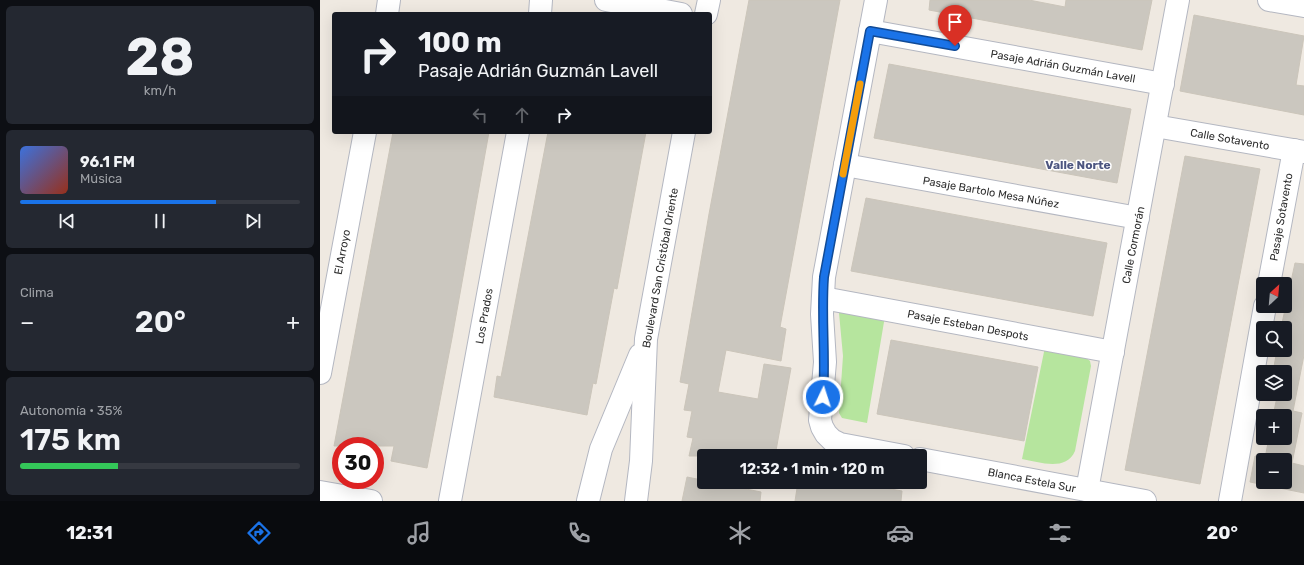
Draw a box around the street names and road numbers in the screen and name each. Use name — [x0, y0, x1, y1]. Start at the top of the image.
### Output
street label: Pasaje Adrián Guzmán Lavell — [990, 47, 1136, 86]
street label: Calle Sotavento — [1189, 126, 1271, 153]
street label: Pasaje Sotavento — [1267, 172, 1296, 262]
street label: Pasaje Bartolo Mesa Núñez — [922, 174, 1061, 211]
street label: Boulevard San Cristóbal Oriente — [640, 187, 681, 349]
street label: Calle Cormorán — [1120, 205, 1147, 285]
street label: El Arroyo — [332, 228, 353, 276]
street label: Los Prados — [473, 287, 496, 345]
street label: Pasaje Esteban Despots — [906, 307, 1030, 344]
street label: Blanca Estela Sur — [987, 466, 1078, 496]

